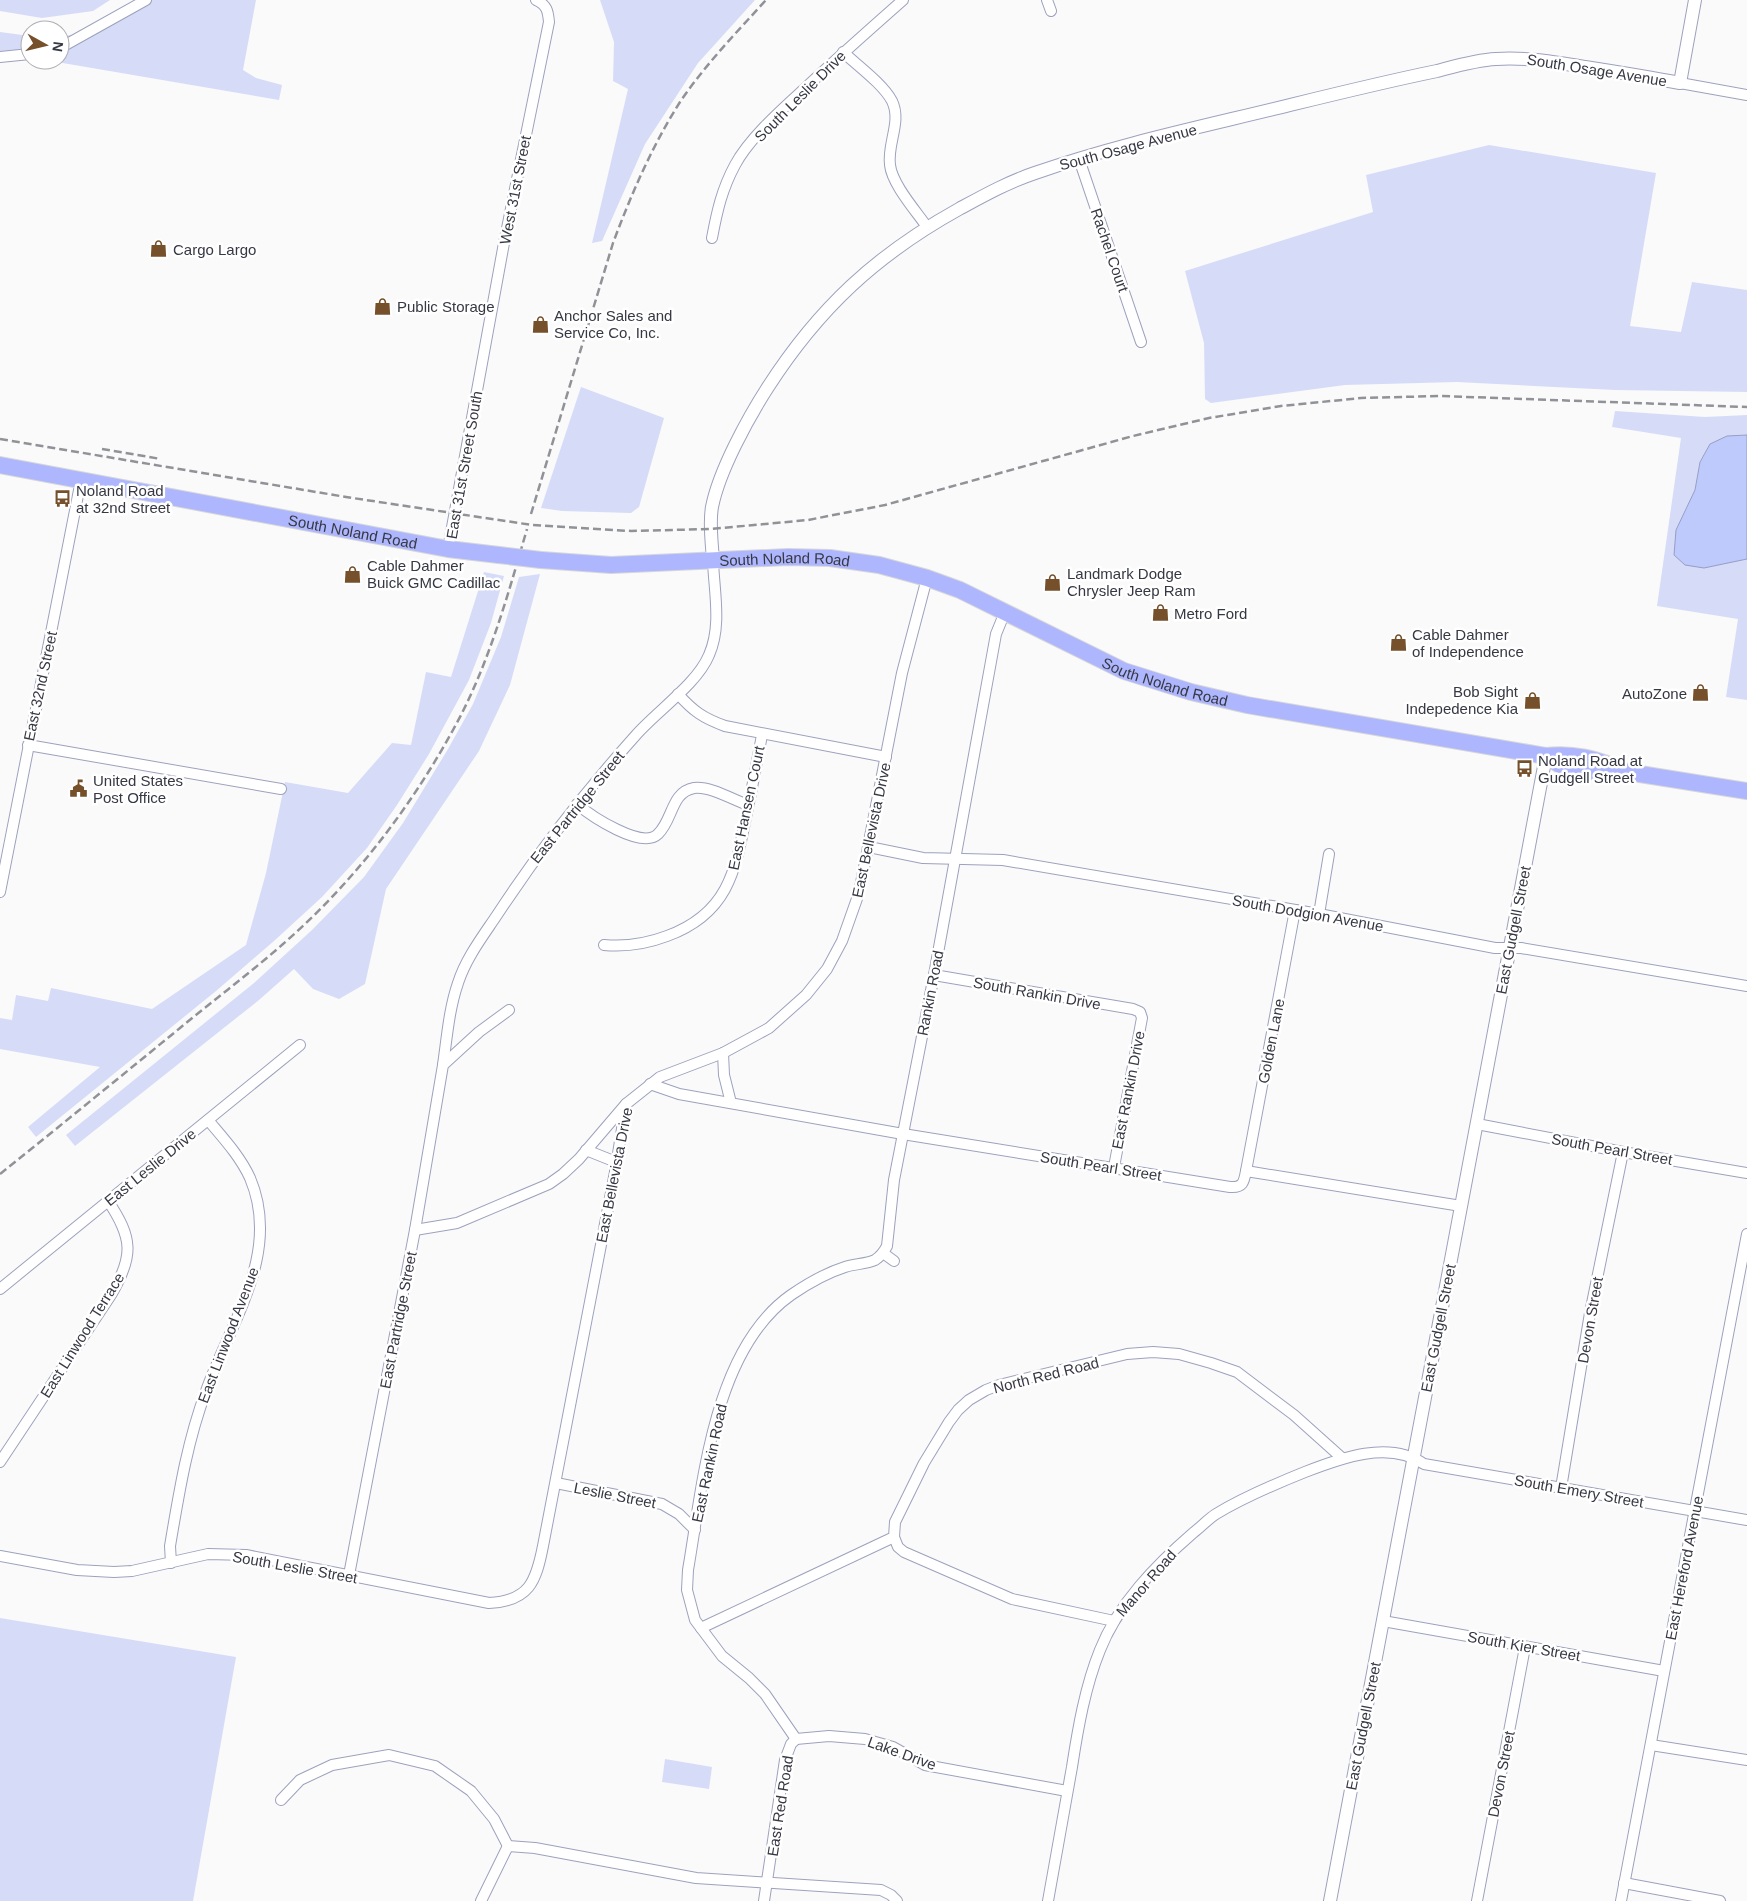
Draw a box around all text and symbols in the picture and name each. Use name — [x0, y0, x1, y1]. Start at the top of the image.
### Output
north arrow — [20, 20, 70, 70]
text: N — [49, 41, 67, 53]
street label: South Leslie Drive — [751, 47, 849, 145]
street label: South Osage Avenue — [1526, 51, 1668, 89]
street label: South Osage Avenue — [1057, 120, 1199, 174]
street label: West 31st Street — [496, 133, 534, 246]
street label: Rachel Court — [1088, 206, 1133, 295]
shop icon: Cargo Largo — [149, 239, 169, 259]
place label: Cargo Largo — [173, 241, 256, 258]
shop icon: Public Storage — [373, 296, 393, 316]
place label: Public Storage — [397, 298, 495, 315]
place label: Anchor Sales and Service Co, Inc. — [554, 307, 672, 341]
shop icon: Anchor Sales and Service Co, Inc. — [530, 314, 550, 334]
street label: East 31st Street South — [443, 390, 485, 540]
place label: Noland Road at 32nd Street — [76, 482, 171, 516]
bus stop icon: Noland Road at 32nd Street — [52, 489, 72, 509]
street label: South Noland Road — [287, 511, 419, 552]
street label: South Noland Road — [719, 548, 851, 569]
place label: Cable Dahmer Buick GMC Cadillac — [367, 557, 501, 591]
shop icon: Cable Dahmer Buick GMC Cadillac — [343, 564, 363, 584]
place label: Landmark Dodge Chrysler Jeep Ram — [1067, 565, 1195, 599]
shop icon: Landmark Dodge Chrysler Jeep Ram — [1043, 572, 1063, 592]
shop icon: Metro Ford — [1150, 603, 1170, 623]
place label: Metro Ford — [1174, 605, 1247, 622]
place label: Cable Dahmer of Independence — [1412, 626, 1524, 660]
street label: East 32nd Street — [20, 629, 60, 742]
shop icon: Cable Dahmer of Independence — [1388, 633, 1408, 653]
street label: South Noland Road — [1100, 653, 1230, 709]
place label: Bob Sight Indepedence Kia — [1405, 683, 1519, 717]
shop icon: AutoZone — [1691, 683, 1711, 703]
place label: AutoZone — [1622, 685, 1687, 702]
shop icon: Bob Sight Indepedence Kia — [1522, 690, 1542, 710]
street label: East Hansen Court — [725, 743, 768, 872]
street label: East Partridge Street — [527, 747, 628, 866]
place label: Noland Road at Gudgell Street — [1538, 752, 1643, 786]
bus stop icon: Noland Road at Gudgell Street — [1514, 759, 1534, 779]
street label: East Bellevista Drive — [848, 761, 894, 899]
place label: United States Post Office — [93, 772, 183, 806]
public building icon: United States Post Office — [69, 779, 89, 799]
street label: East Gudgell Street — [1492, 864, 1534, 995]
street label: South Dodgion Avenue — [1231, 891, 1385, 935]
street label: Rankin Road — [913, 949, 947, 1037]
street label: South Rankin Drive — [972, 973, 1102, 1013]
street label: Golden Lane — [1254, 997, 1288, 1085]
street label: East Rankin Drive — [1108, 1029, 1148, 1151]
street label: East Bellevista Drive — [593, 1106, 635, 1244]
street label: East Leslie Drive — [101, 1125, 199, 1209]
street label: South Pearl Street — [1550, 1130, 1675, 1168]
street label: South Pearl Street — [1039, 1148, 1164, 1184]
street label: East Partridge Street — [376, 1249, 420, 1390]
street label: East Gudgell Street — [1417, 1262, 1459, 1393]
street label: East Linwood Avenue — [194, 1265, 262, 1405]
street label: East Linwood Terrace — [37, 1269, 127, 1401]
street label: Devon Street — [1574, 1275, 1606, 1365]
street label: North Red Road — [991, 1354, 1101, 1396]
street label: East Rankin Road — [688, 1402, 730, 1524]
street label: South Emery Street — [1513, 1471, 1646, 1511]
street label: Leslie Street — [572, 1479, 658, 1511]
street label: East Hereford Avenue — [1662, 1494, 1706, 1642]
street label: Manor Road — [1113, 1546, 1179, 1620]
street label: South Leslie Street — [231, 1548, 360, 1587]
street label: South Kier Street — [1466, 1628, 1583, 1664]
street label: East Gudgell Street — [1342, 1660, 1384, 1791]
street label: Devon Street — [1484, 1729, 1518, 1819]
street label: Lake Drive — [865, 1733, 939, 1773]
street label: East Red Road — [764, 1754, 796, 1858]

